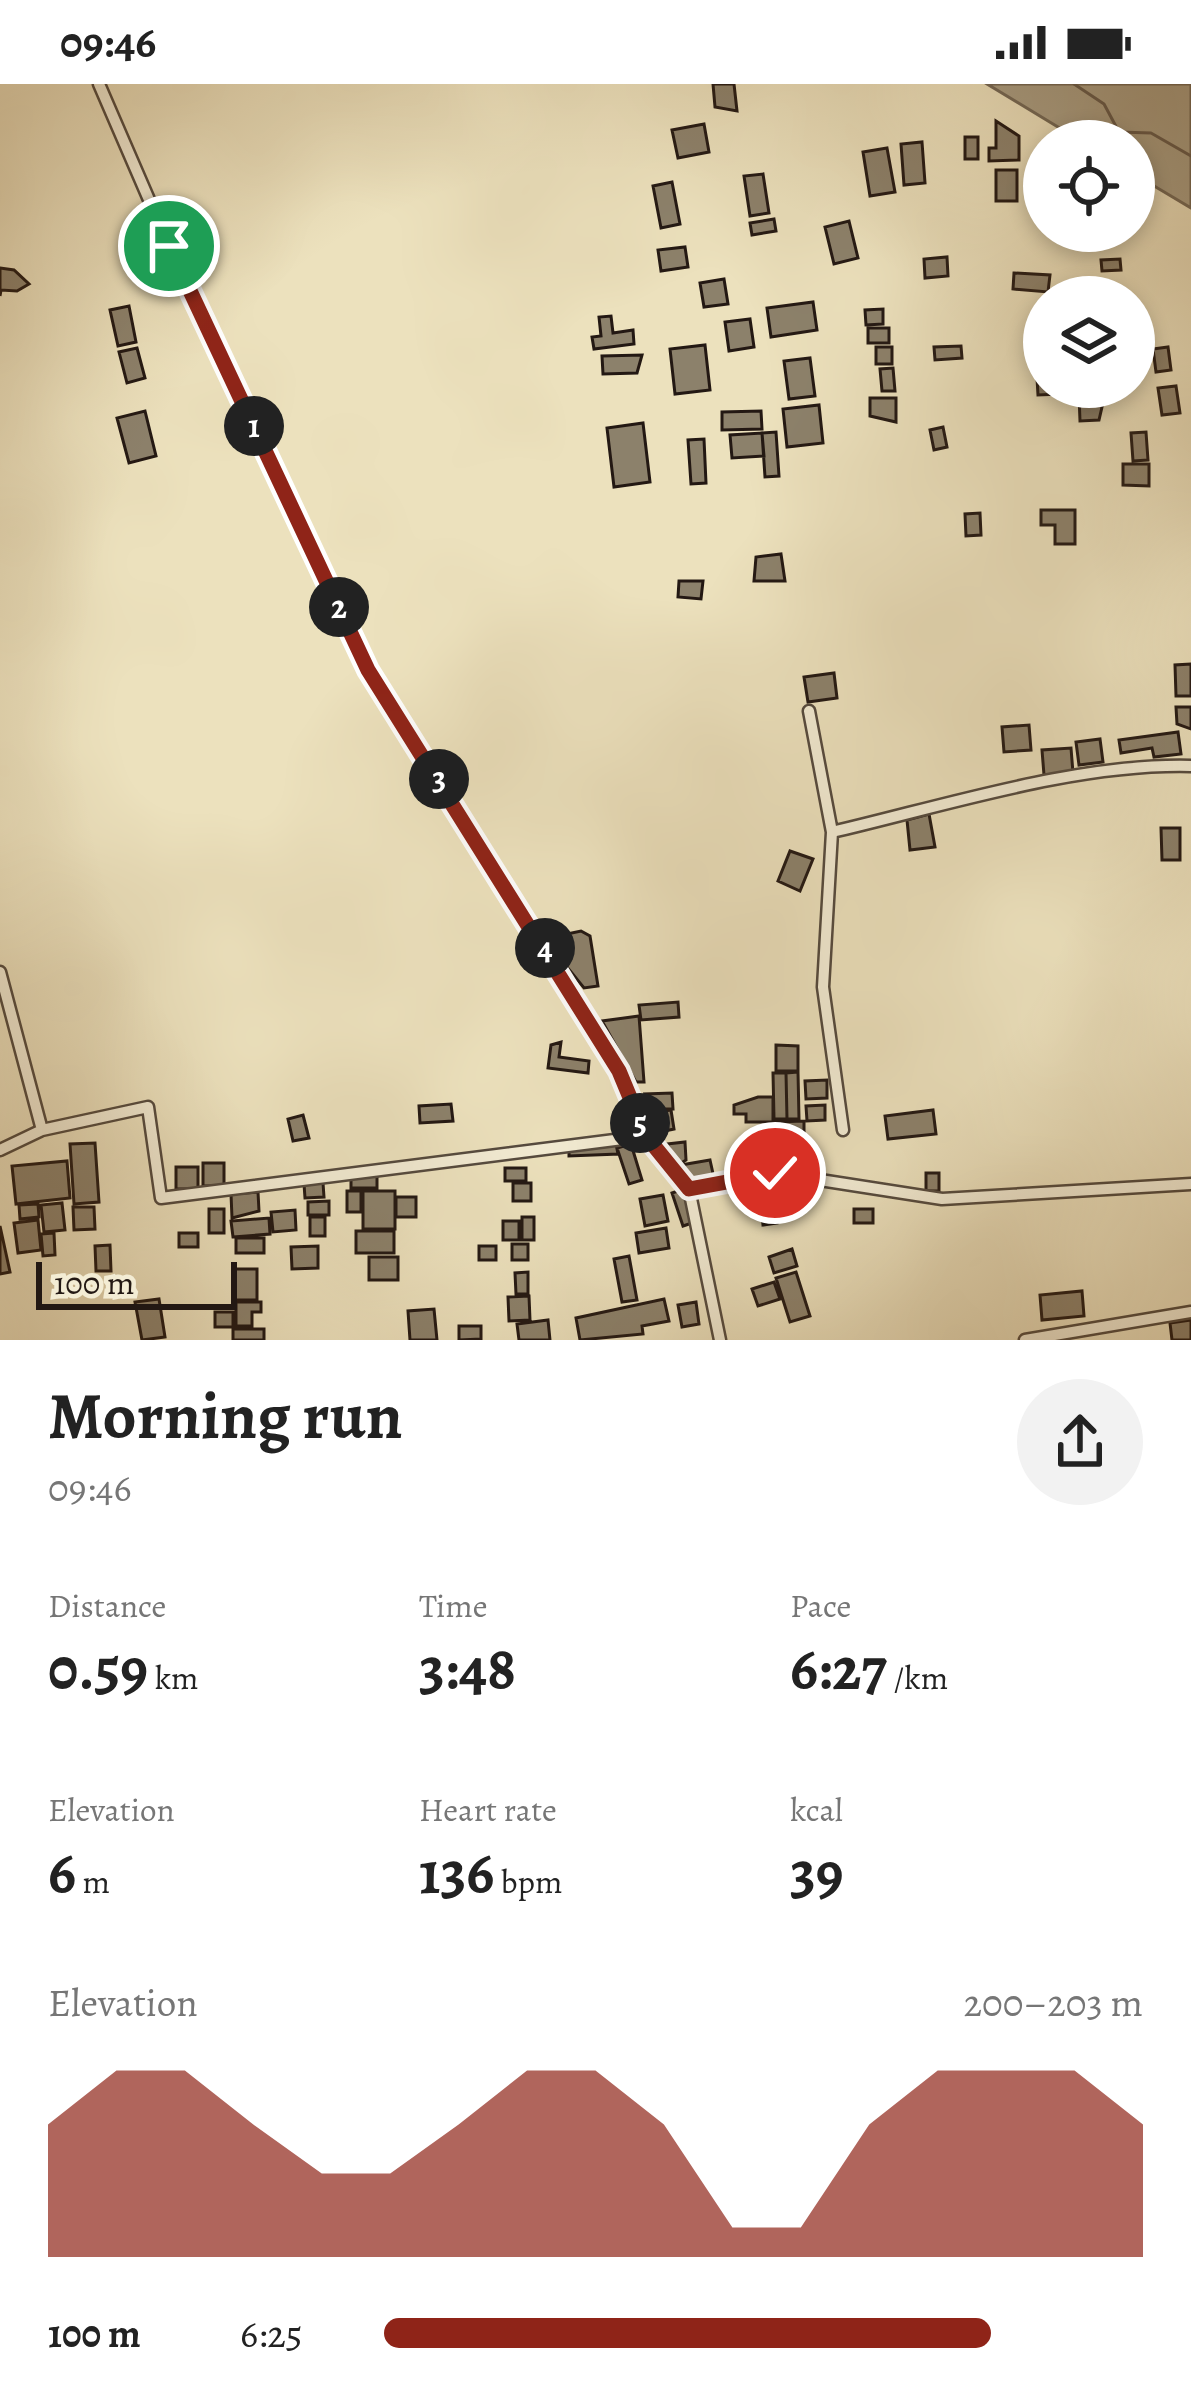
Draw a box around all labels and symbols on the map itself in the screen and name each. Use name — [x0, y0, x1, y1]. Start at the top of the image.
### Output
pin — [118, 195, 220, 297]
pin: 1 — [224, 396, 284, 456]
pin: 2 — [309, 577, 369, 637]
pin: 3 — [409, 749, 469, 809]
pin: 4 — [515, 918, 575, 978]
pin: 5 — [610, 1093, 670, 1153]
pin — [724, 1122, 826, 1224]
scale bar — [36, 1256, 237, 1309]

